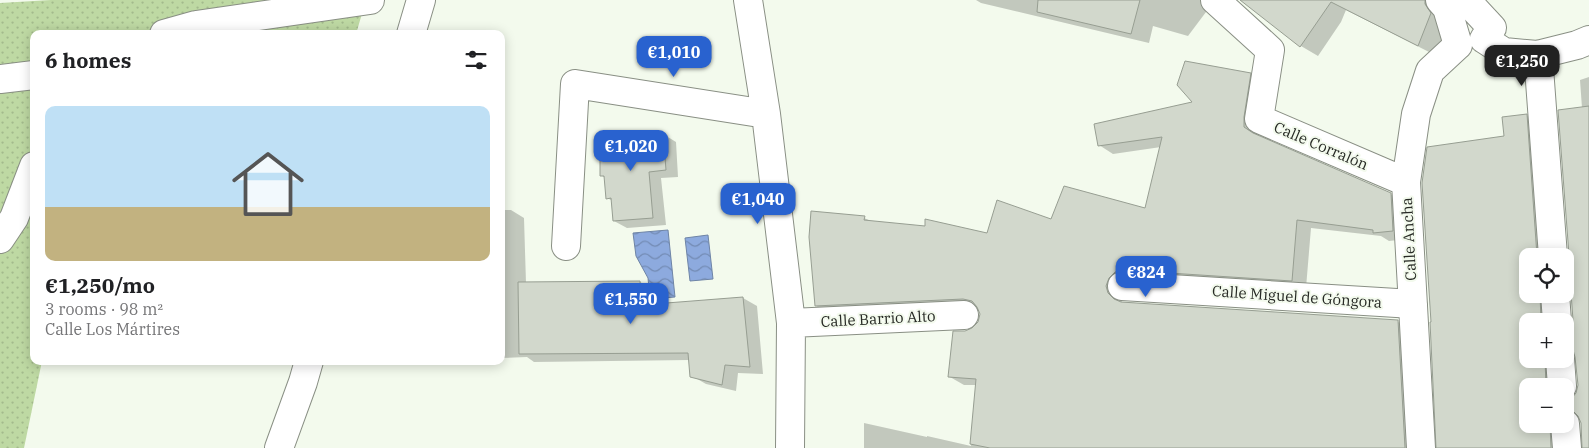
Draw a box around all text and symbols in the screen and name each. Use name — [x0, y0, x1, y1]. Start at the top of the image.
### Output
pin: €1,010 — [633, 36, 715, 78]
text: €1,010 — [648, 42, 700, 62]
pin: €1,250 — [1481, 44, 1563, 87]
text: 6 homes — [45, 46, 131, 74]
icon: filters — [462, 46, 490, 74]
text: €1,250 — [1496, 51, 1548, 71]
street label: Calle Corralón — [1271, 117, 1371, 174]
pin: €1,020 — [590, 130, 672, 172]
text: €1,020 — [605, 136, 657, 156]
icon: home — [223, 139, 313, 229]
pin: €1,040 — [717, 182, 799, 225]
text: €1,040 — [732, 189, 784, 209]
street label: Calle Ancha — [1397, 197, 1420, 281]
map controls — [1519, 248, 1574, 433]
button: locate — [1519, 248, 1574, 303]
pin: €824 — [1116, 256, 1176, 298]
text: €824 — [1127, 262, 1165, 282]
text: €1,250/mo — [45, 271, 155, 299]
street label: Calle Miguel de Góngora — [1211, 281, 1383, 312]
pin: €1,550 — [590, 282, 672, 325]
text: €1,550 — [605, 289, 657, 309]
text: 3 rooms · 98 m² — [45, 299, 163, 319]
street label: Calle Barrio Alto — [820, 306, 936, 331]
button: + — [1519, 313, 1574, 368]
text: Calle Los Mártires — [45, 319, 180, 339]
button: − — [1519, 378, 1574, 433]

